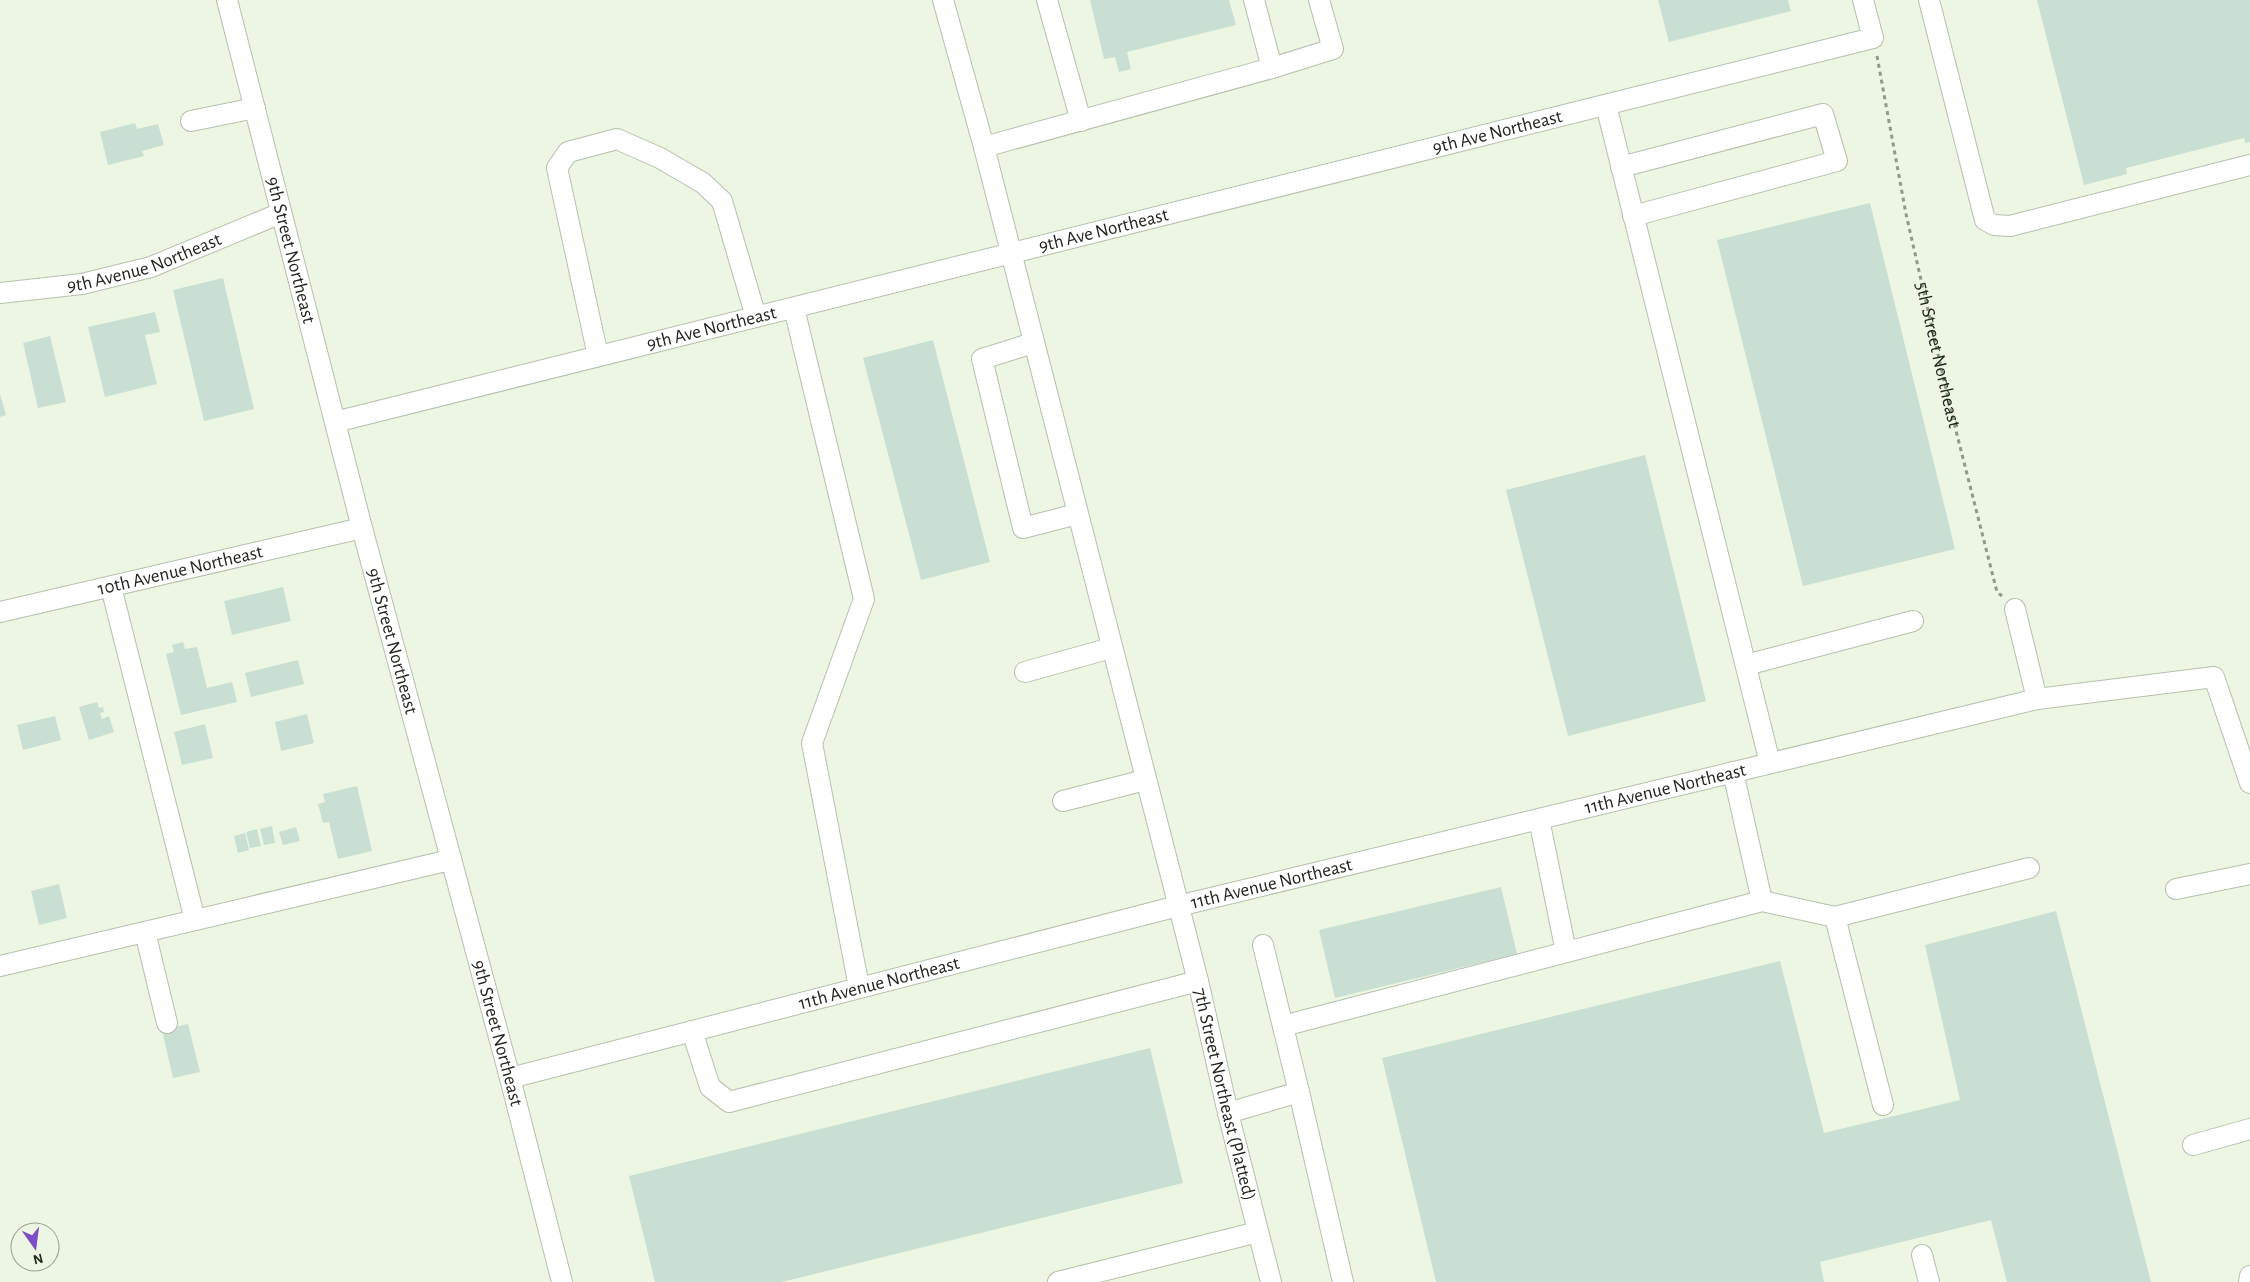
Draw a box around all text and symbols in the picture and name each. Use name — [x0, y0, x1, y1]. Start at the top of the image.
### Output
street label: 9th Ave Northeast — [1431, 106, 1564, 157]
street label: 9th Street Northeast — [263, 175, 319, 325]
street label: 9th Ave Northeast — [1037, 205, 1170, 255]
street label: 9th Avenue Northeast — [66, 229, 224, 295]
street label: 5th Street Northeast — [1912, 280, 1964, 430]
street label: 9th Ave Northeast — [645, 303, 778, 353]
street label: 10th Avenue Northeast — [96, 542, 265, 599]
street label: 9th Street Northeast — [364, 566, 421, 716]
street label: 11th Avenue Northeast — [1583, 760, 1748, 817]
street label: 11th Avenue Northeast — [1189, 855, 1354, 912]
street label: 11th Avenue Northeast — [797, 953, 961, 1013]
street label: 9th Street Northeast — [469, 958, 526, 1108]
street label: 7th Street Northeast (Platted) — [1190, 986, 1259, 1202]
north arrow — [10, 1222, 60, 1272]
text: N — [31, 1251, 44, 1267]

